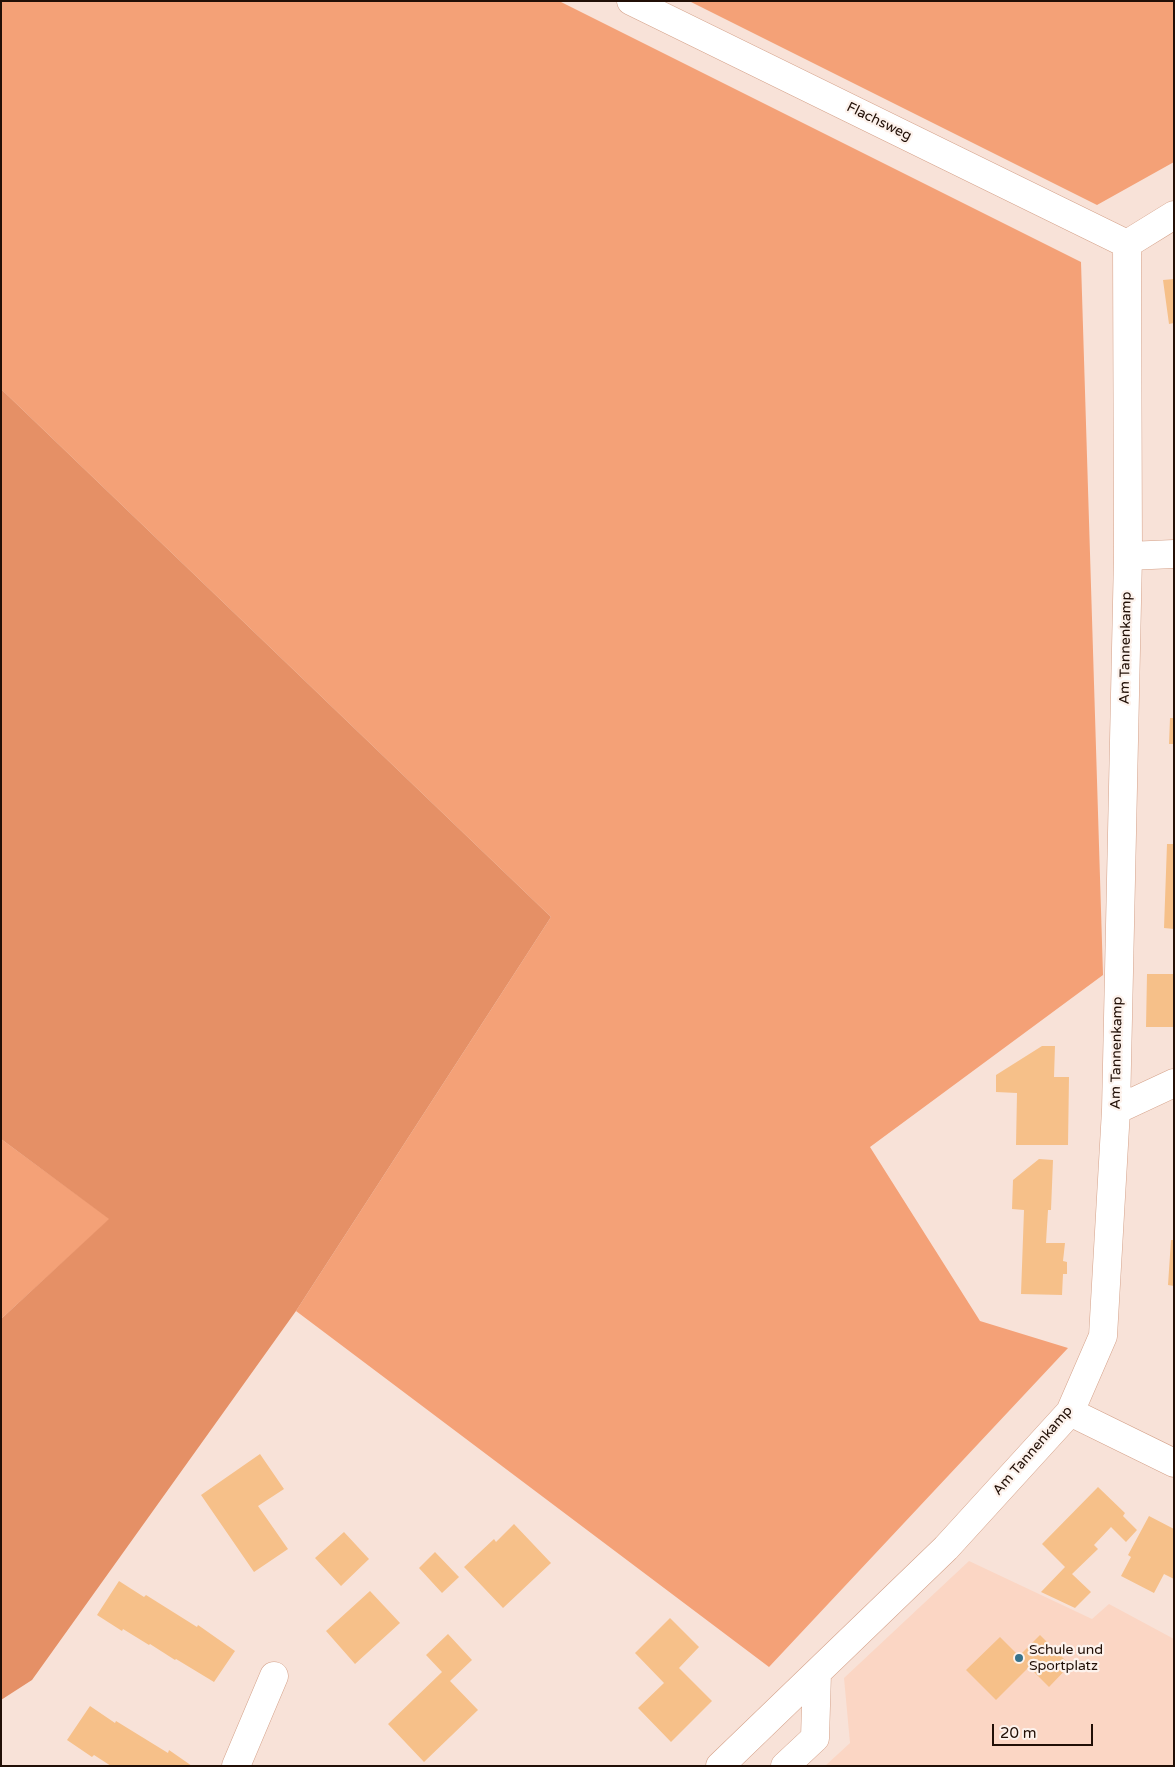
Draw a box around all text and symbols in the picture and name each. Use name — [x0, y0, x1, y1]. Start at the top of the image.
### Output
street label: Flachsweg — [844, 99, 914, 145]
street label: Am Tannenkamp — [1117, 592, 1135, 704]
street label: Am Tannenkamp — [1108, 997, 1126, 1109]
street label: Am Tannenkamp — [990, 1403, 1076, 1499]
place label: Schule und Sportplatz — [1029, 1642, 1103, 1674]
marker: Schule und Sportplatz — [1013, 1652, 1025, 1664]
scale bar — [995, 1714, 1096, 1746]
text: 20 m — [1000, 1724, 1037, 1742]

